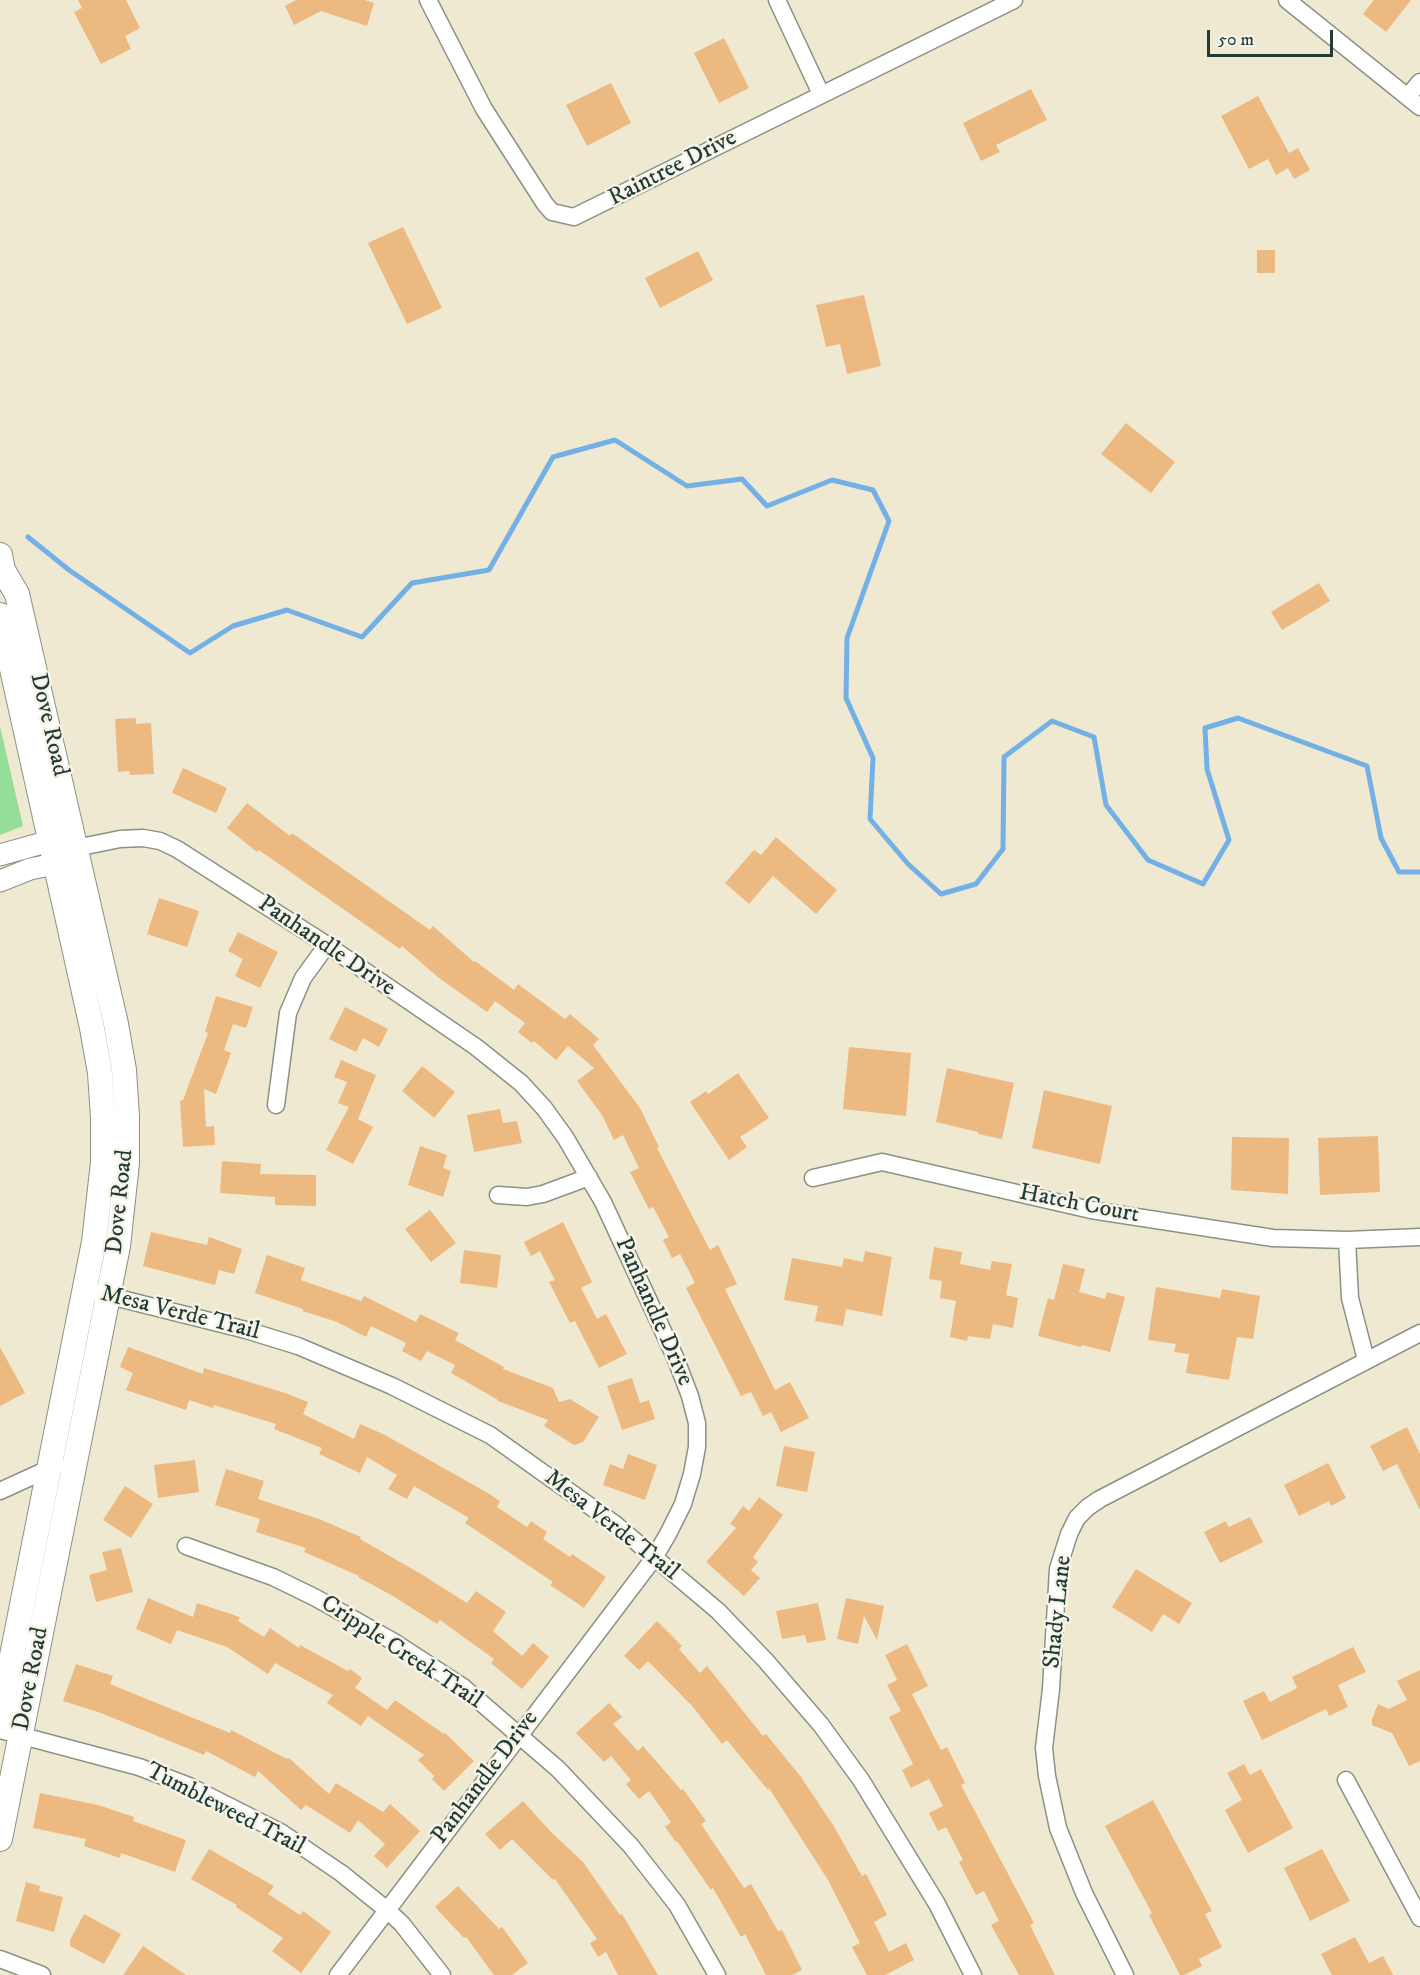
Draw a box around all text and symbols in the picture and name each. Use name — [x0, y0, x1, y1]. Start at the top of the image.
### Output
scale bar — [1210, 18, 1336, 56]
text: 50 m — [1218, 29, 1254, 51]
street label: Raintree Drive — [604, 124, 742, 214]
street label: Dove Road — [22, 671, 74, 779]
street label: Panhandle Drive — [252, 890, 400, 1004]
street label: Dove Road — [101, 1148, 141, 1256]
street label: Hatch Court — [1016, 1179, 1142, 1231]
street label: Panhandle Drive — [607, 1233, 699, 1391]
street label: Mesa Verde Trail — [97, 1280, 263, 1348]
street label: Mesa Verde Trail — [538, 1465, 684, 1587]
street label: Shady Lane — [1039, 1554, 1079, 1670]
street label: Cripple Creek Trail — [315, 1590, 487, 1716]
street label: Dove Road — [8, 1625, 56, 1733]
street label: Panhandle Drive — [426, 1706, 546, 1850]
street label: Tumbleweed Trail — [141, 1758, 309, 1862]

